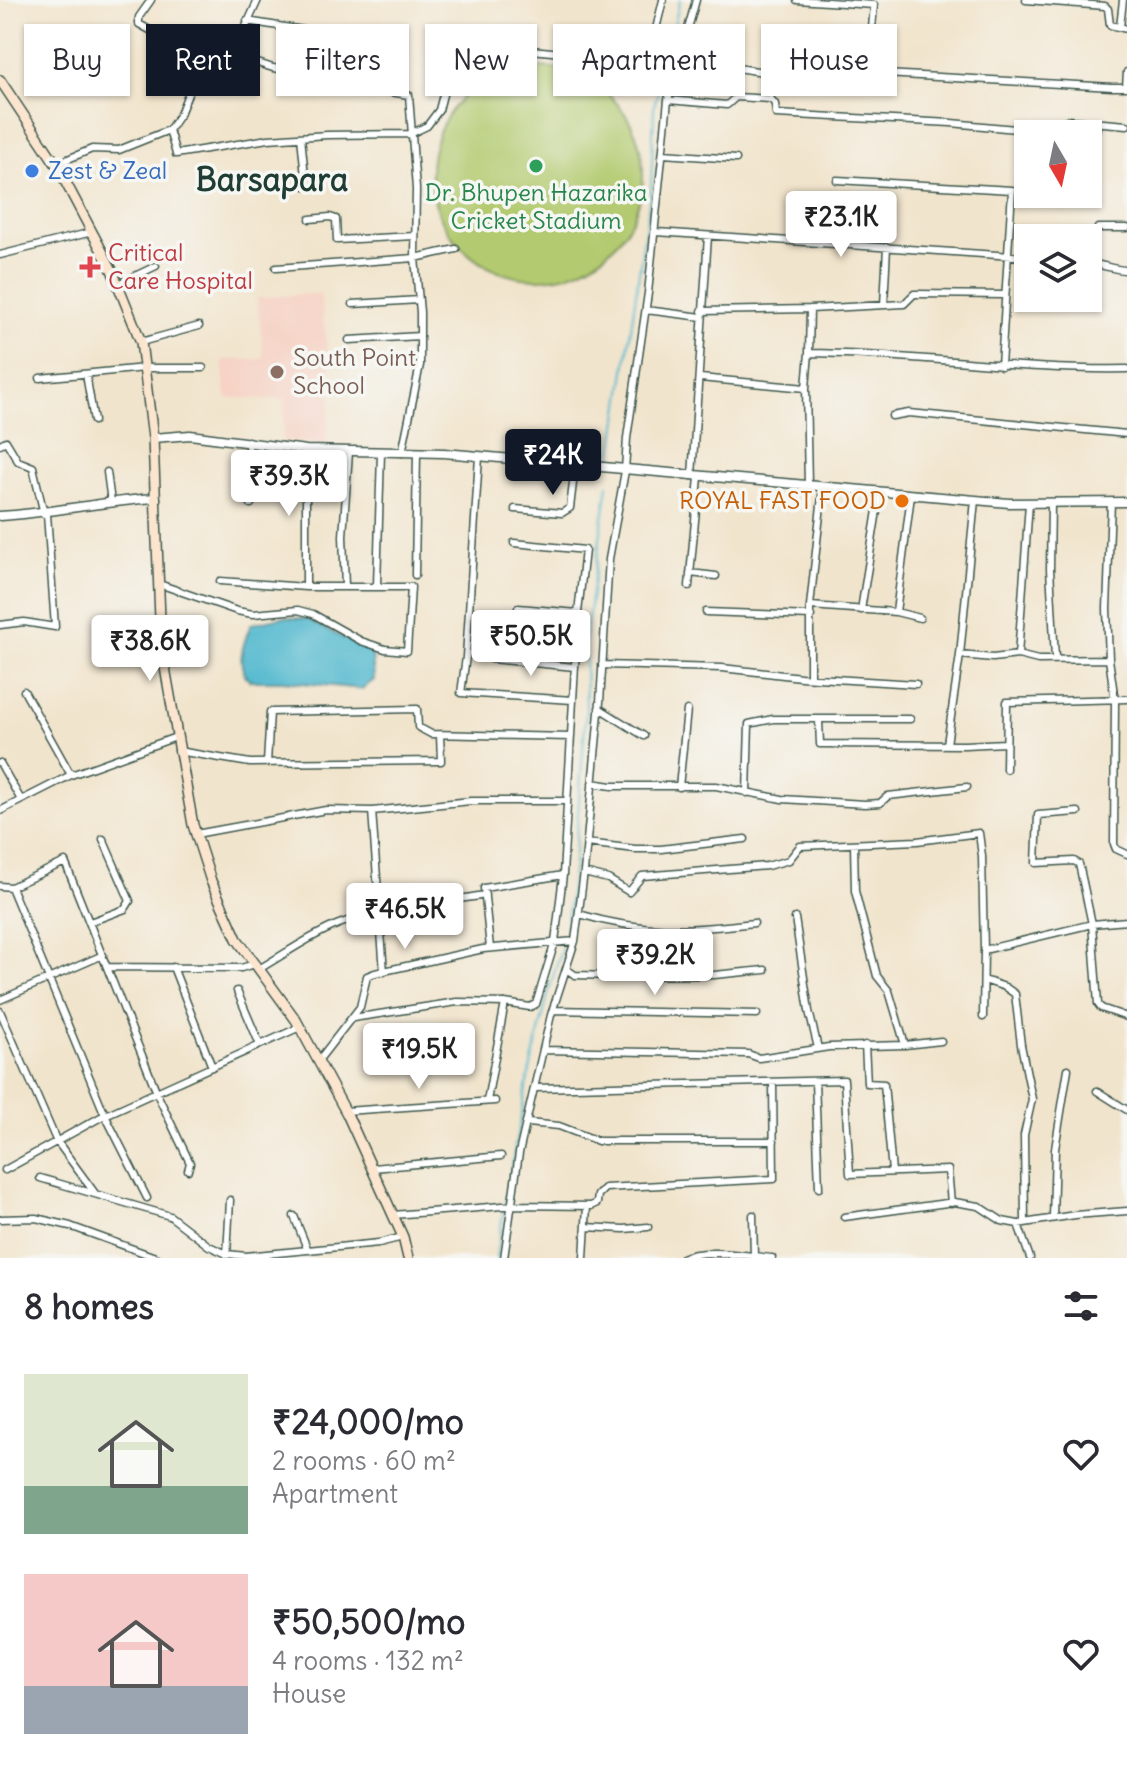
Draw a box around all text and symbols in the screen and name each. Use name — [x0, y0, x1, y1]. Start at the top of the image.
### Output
chip: Buy — [24, 24, 130, 96]
chip: Rent — [146, 24, 260, 96]
chip: Filters — [276, 24, 409, 96]
chip: New — [425, 24, 537, 96]
chip: Apartment — [553, 24, 745, 96]
chip: House — [761, 24, 897, 96]
north arrow — [1014, 120, 1102, 208]
map controls — [1014, 120, 1102, 312]
place label: Zest & Zeal — [48, 155, 167, 185]
marker: Dr. Bhupen Hazarika Cricket Stadium — [527, 157, 545, 175]
district label: Barsapara — [196, 159, 348, 200]
marker: Zest & Zeal — [23, 162, 41, 180]
place label: Dr. Bhupen Hazarika Cricket Stadium — [425, 177, 647, 235]
pin: ₹23.1K — [776, 191, 906, 259]
text: ₹23.1K — [804, 200, 878, 233]
button: layers — [1014, 224, 1102, 312]
place label: Critical Care Hospital — [108, 237, 253, 295]
marker: Critical Care Hospital — [79, 256, 101, 278]
place label: South Point School — [293, 342, 416, 400]
marker: South Point School — [268, 363, 286, 381]
pin: ₹24K — [506, 429, 600, 497]
text: ₹24K — [523, 438, 583, 471]
pin: ₹39.3K — [224, 450, 354, 518]
text: ₹39.3K — [249, 459, 329, 492]
place label: ROYAL FAST FOOD — [679, 485, 886, 515]
marker: ROYAL FAST FOOD — [893, 492, 911, 510]
pin: ₹50.5K — [466, 610, 596, 678]
pin: ₹38.6K — [85, 615, 215, 683]
text: ₹50.5K — [489, 619, 573, 652]
text: ₹38.6K — [109, 624, 191, 657]
pin: ₹46.5K — [340, 883, 470, 951]
text: ₹46.5K — [364, 892, 446, 925]
pin: ₹39.2K — [590, 929, 720, 997]
text: ₹39.2K — [615, 938, 695, 971]
pin: ₹19.5K — [354, 1023, 484, 1091]
text: ₹19.5K — [381, 1032, 457, 1065]
icon: filters — [1059, 1284, 1103, 1328]
text: 8 homes — [24, 1285, 154, 1328]
text: ₹24,000/mo — [272, 1400, 464, 1443]
icon: home — [88, 1406, 184, 1502]
icon: heart — [1059, 1432, 1103, 1476]
text: 2 rooms · 60 m² — [272, 1444, 456, 1477]
text: Apartment — [272, 1477, 398, 1510]
text: ₹50,500/mo — [272, 1600, 465, 1643]
icon: home — [88, 1606, 184, 1702]
icon: heart — [1059, 1632, 1103, 1676]
text: 4 rooms · 132 m² — [272, 1644, 464, 1677]
text: House — [272, 1677, 346, 1710]

